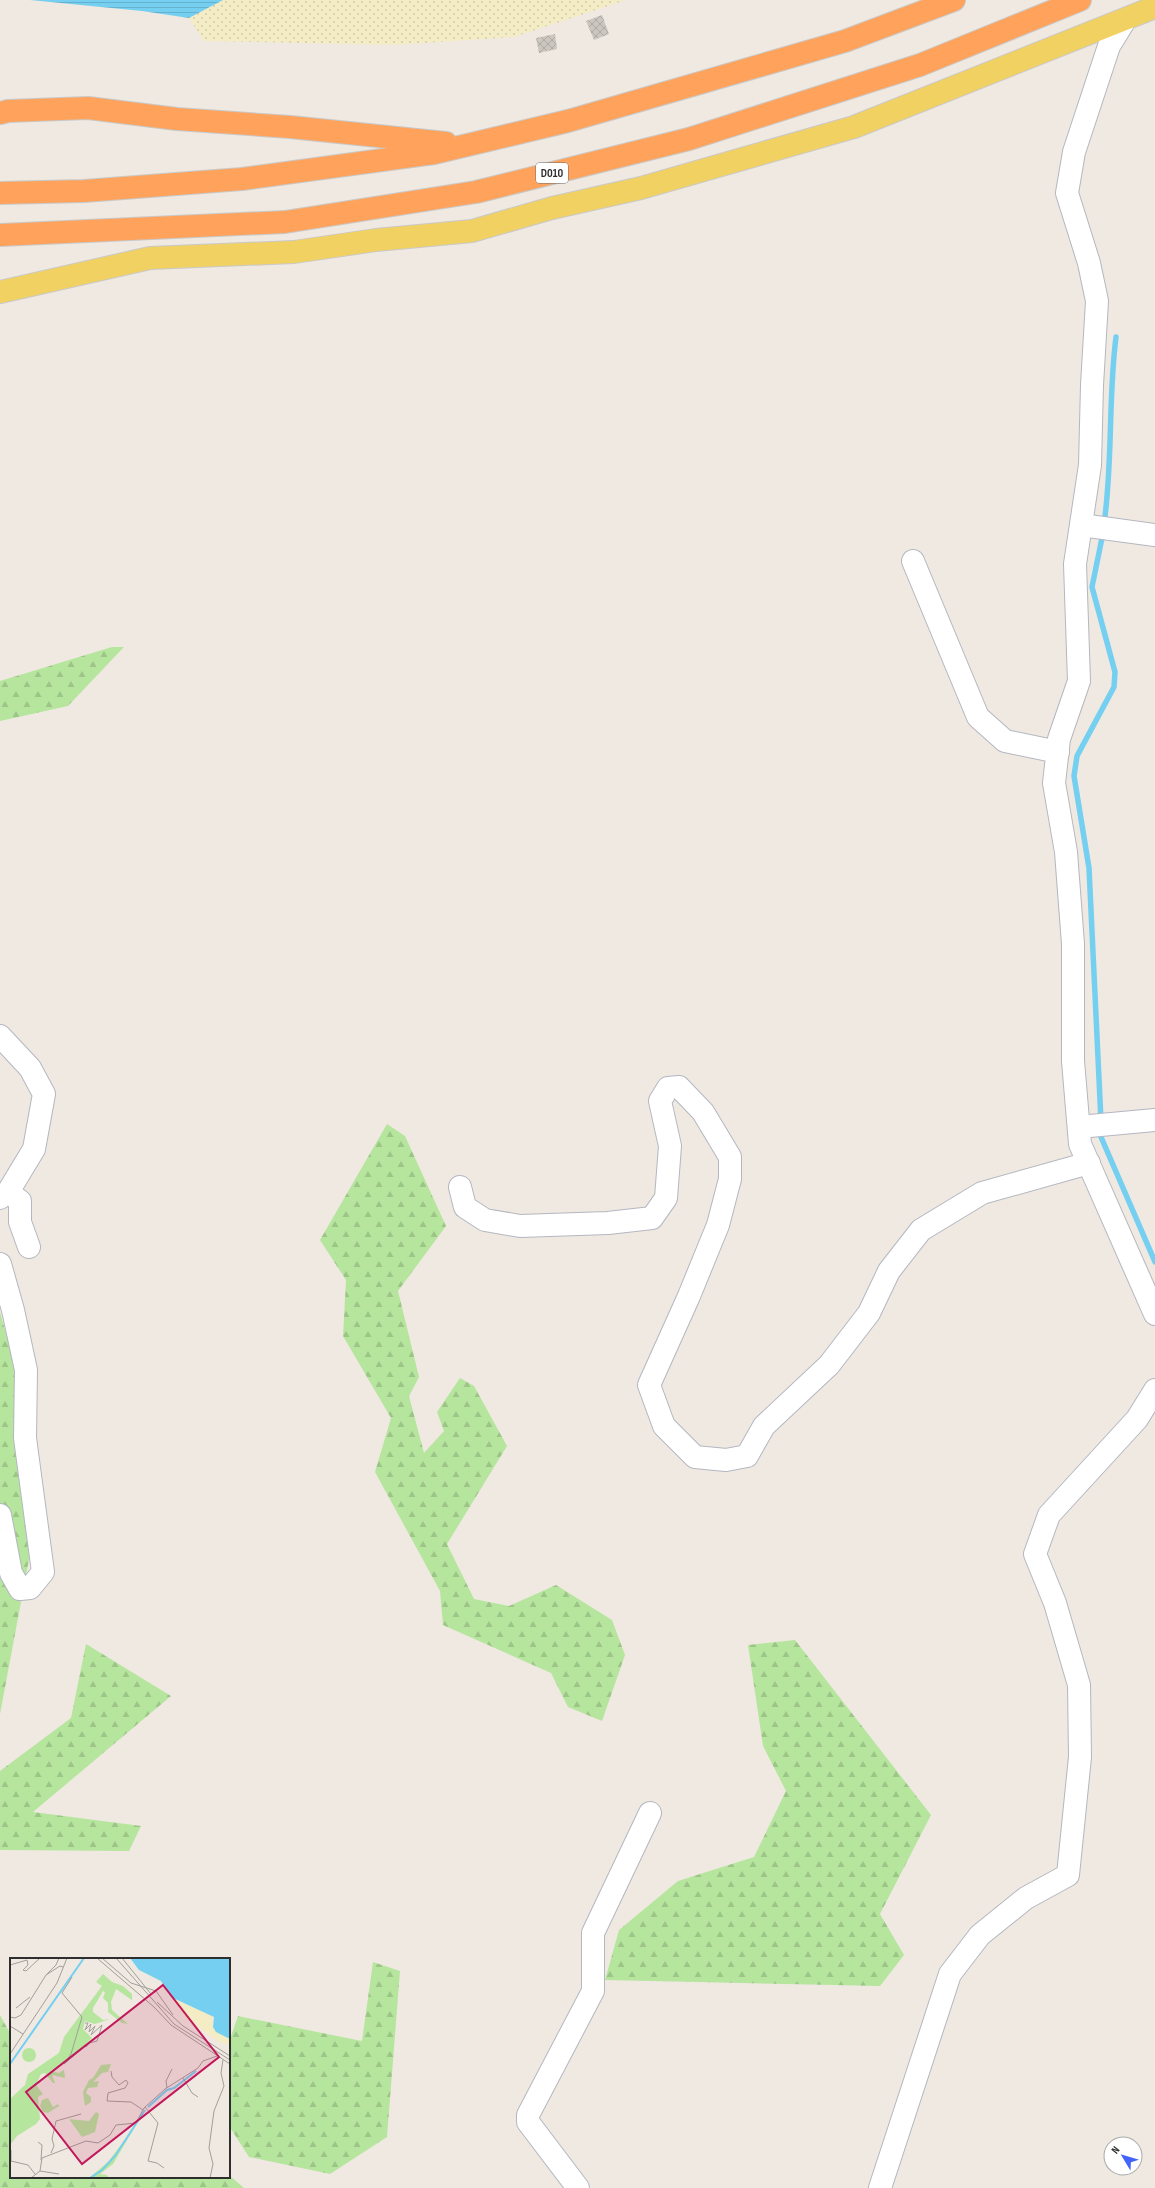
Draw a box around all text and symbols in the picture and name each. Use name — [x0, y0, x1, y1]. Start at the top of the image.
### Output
road number: D010 — [536, 163, 568, 183]
inset map — [10, 1958, 230, 2178]
north arrow — [1103, 2136, 1143, 2176]
text: N — [1109, 2144, 1123, 2156]

